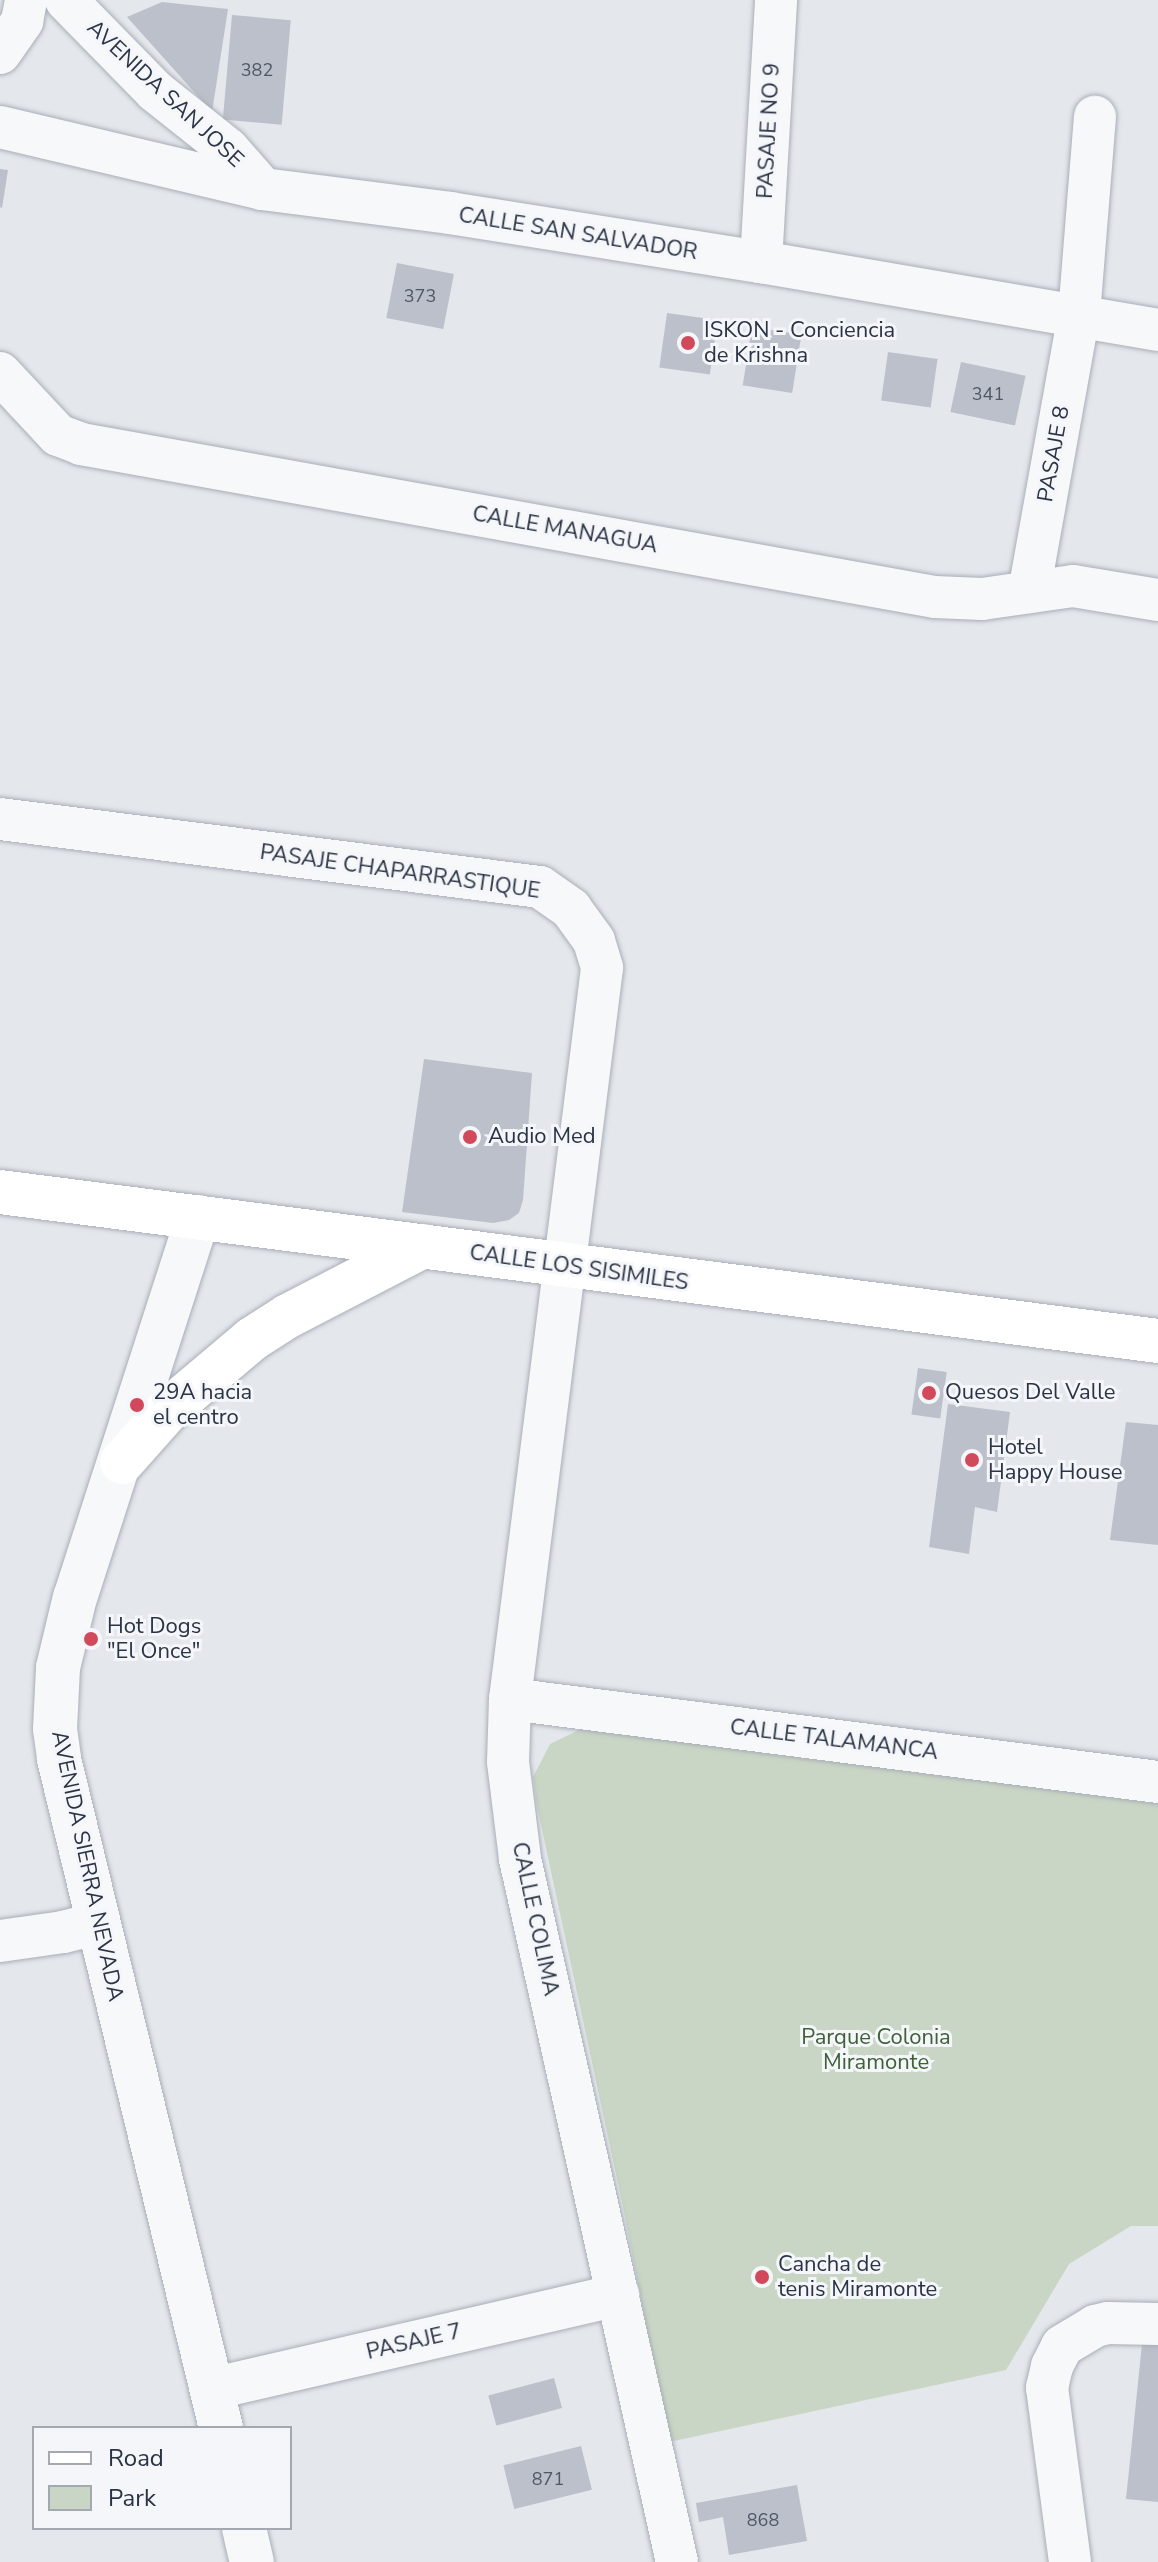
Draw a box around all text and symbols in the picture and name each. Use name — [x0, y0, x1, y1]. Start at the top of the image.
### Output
street label: AVENIDA SAN JOSE — [81, 15, 249, 173]
house number: 382 — [241, 59, 273, 81]
street label: PASAJE NO 9 — [752, 62, 786, 200]
street label: CALLE SAN SALVADOR — [457, 202, 699, 266]
house number: 373 — [404, 285, 436, 307]
place label: ISKON - Conciencia de Krishna — [704, 317, 895, 368]
marker: ISKON - Conciencia de Krishna — [679, 334, 697, 352]
house number: 341 — [972, 383, 1004, 405]
street label: PASAJE 8 — [1033, 404, 1075, 504]
street label: CALLE MANAGUA — [470, 501, 660, 559]
street label: PASAJE CHAPARRASTIQUE — [258, 839, 542, 905]
place label: Audio Med — [488, 1124, 596, 1150]
marker: Audio Med — [459, 1126, 481, 1148]
street label: CALLE LOS SISIMILES — [468, 1240, 690, 1296]
place label: 29A hacia el centro — [153, 1379, 252, 1430]
place label: Quesos Del Valle — [945, 1380, 1115, 1406]
marker: Quesos Del Valle — [920, 1384, 938, 1402]
marker: 29A hacia el centro — [128, 1396, 146, 1414]
place label: Hotel Happy House — [988, 1434, 1122, 1486]
marker: Hotel Happy House — [963, 1451, 981, 1469]
place label: Hot Dogs "El Once" — [107, 1613, 201, 1664]
marker: Hot Dogs "El Once" — [82, 1630, 100, 1648]
street label: CALLE TALAMANCA — [728, 1714, 940, 1766]
street label: AVENIDA SIERRA NEVADA — [45, 1728, 129, 2004]
street label: CALLE COLIMA — [506, 1840, 564, 1998]
park label: Parque Colonia Miramonte — [801, 2024, 951, 2076]
place label: Cancha de tenis Miramonte — [778, 2251, 937, 2302]
marker: Cancha de tenis Miramonte — [753, 2268, 771, 2286]
street label: PASAJE 7 — [364, 2318, 464, 2366]
legend — [32, 2426, 292, 2530]
text: Road — [108, 2442, 164, 2474]
house number: 871 — [532, 2468, 564, 2490]
text: Park — [108, 2482, 156, 2514]
house number: 868 — [747, 2509, 779, 2531]

